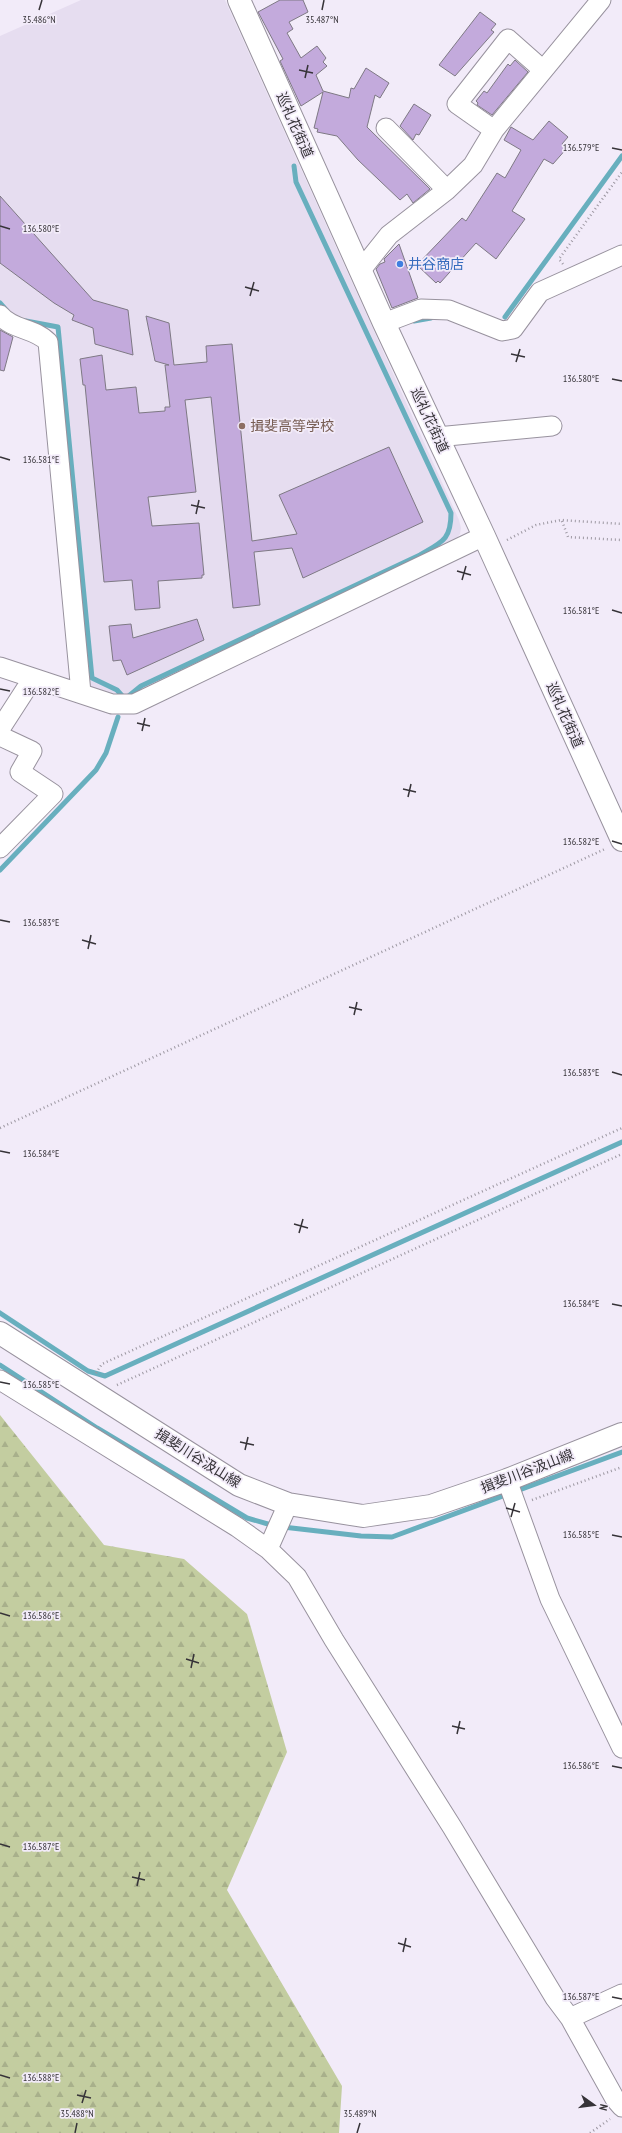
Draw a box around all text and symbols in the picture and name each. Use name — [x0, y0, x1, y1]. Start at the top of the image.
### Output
text: 35.486°N — [22, 13, 56, 26]
text: 35.487°N — [305, 13, 339, 26]
street label: 巡礼花街道 — [273, 89, 317, 161]
text: 136.579°E — [563, 141, 599, 154]
text: 136.580°E — [23, 222, 59, 235]
place label: 井谷商店 — [408, 255, 464, 273]
marker: 井谷商店 — [395, 259, 405, 269]
text: 136.580°E — [563, 372, 599, 385]
street label: 巡礼花街道 — [407, 384, 453, 456]
place label: 揖斐高等学校 — [250, 417, 334, 435]
marker: 揖斐高等学校 — [237, 421, 247, 431]
text: 136.581°E — [23, 453, 59, 466]
text: 136.581°E — [563, 604, 599, 617]
street label: 巡礼花街道 — [543, 679, 587, 751]
text: 136.582°E — [23, 685, 59, 698]
text: 136.582°E — [563, 835, 599, 848]
text: 136.583°E — [23, 916, 59, 929]
text: 136.583°E — [563, 1066, 599, 1079]
text: 136.584°E — [23, 1147, 59, 1160]
text: 136.584°E — [563, 1297, 599, 1310]
text: 136.585°E — [23, 1378, 59, 1391]
street label: 揖斐川谷汲山線 — [152, 1424, 244, 1492]
street label: 揖斐川谷汲山線 — [478, 1445, 576, 1497]
text: 136.585°E — [563, 1528, 599, 1541]
text: 136.586°E — [23, 1609, 59, 1622]
text: 136.586°E — [563, 1759, 599, 1772]
text: 136.587°E — [23, 1840, 59, 1853]
text: 136.587°E — [563, 1990, 599, 2003]
text: 136.588°E — [23, 2071, 59, 2084]
north arrow — [574, 2085, 614, 2125]
text: N — [596, 2103, 611, 2112]
text: 35.488°N — [60, 2107, 94, 2120]
text: 35.489°N — [343, 2107, 377, 2120]

